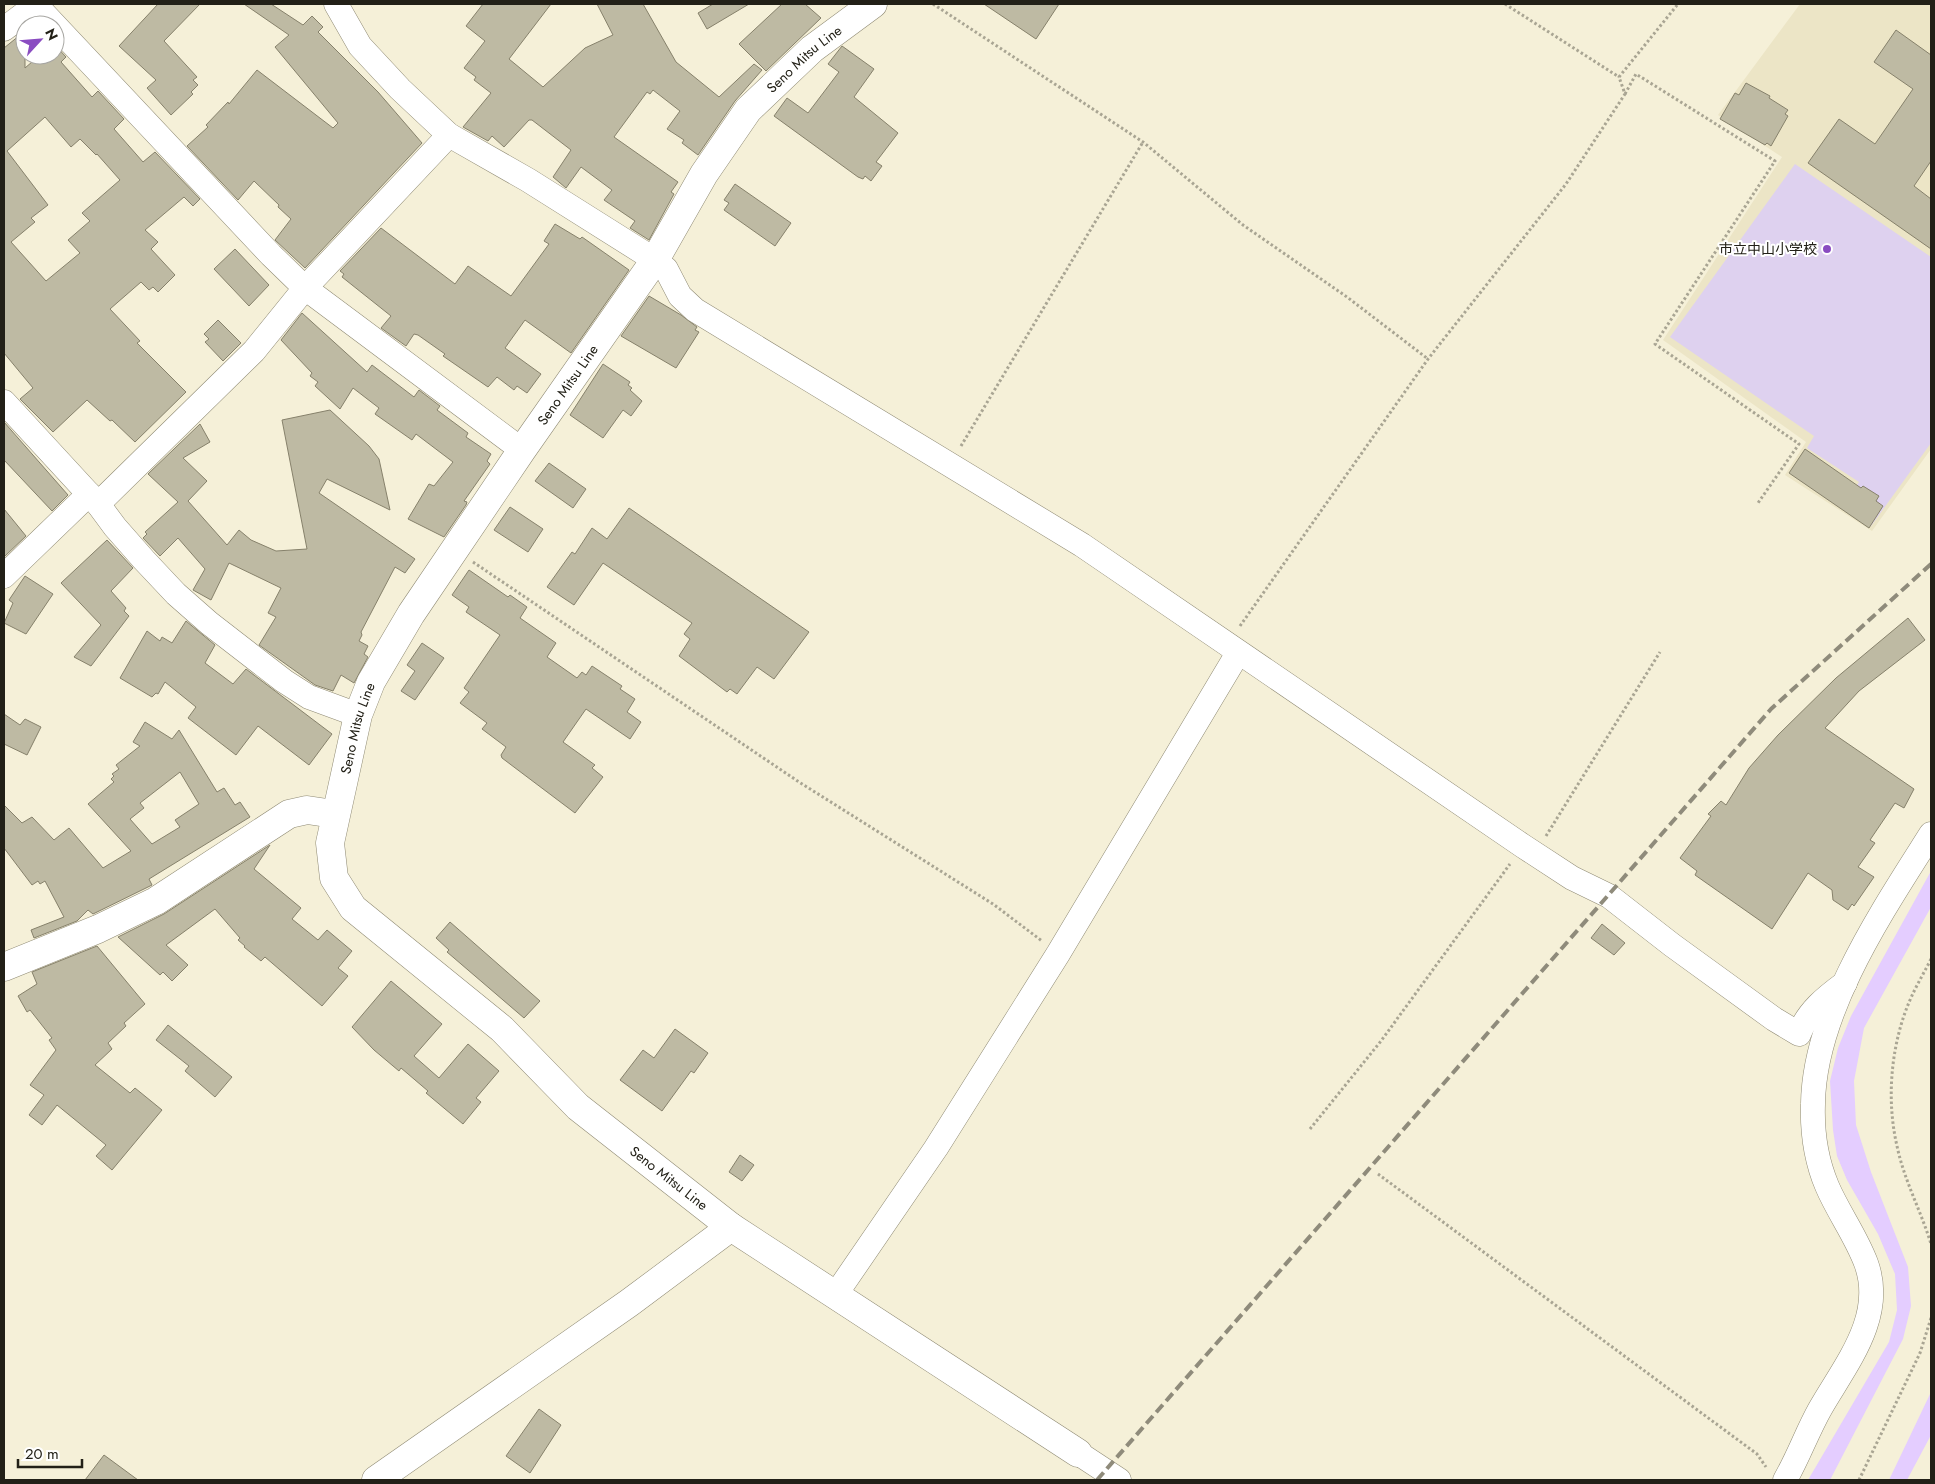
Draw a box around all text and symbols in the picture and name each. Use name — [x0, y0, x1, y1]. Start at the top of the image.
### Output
north arrow — [15, 15, 65, 65]
street label: Seno Mitsu Line — [762, 20, 846, 97]
text: N — [40, 25, 63, 44]
place label: 市立中山小学校 — [1719, 239, 1817, 259]
marker: 市立中山小学校 — [1821, 243, 1833, 255]
street label: Seno Mitsu Line — [532, 340, 603, 429]
street label: Seno Mitsu Line — [335, 680, 380, 776]
street label: Seno Mitsu Line — [626, 1141, 712, 1215]
scale bar — [18, 1436, 81, 1468]
text: 20 m — [25, 1443, 59, 1465]

